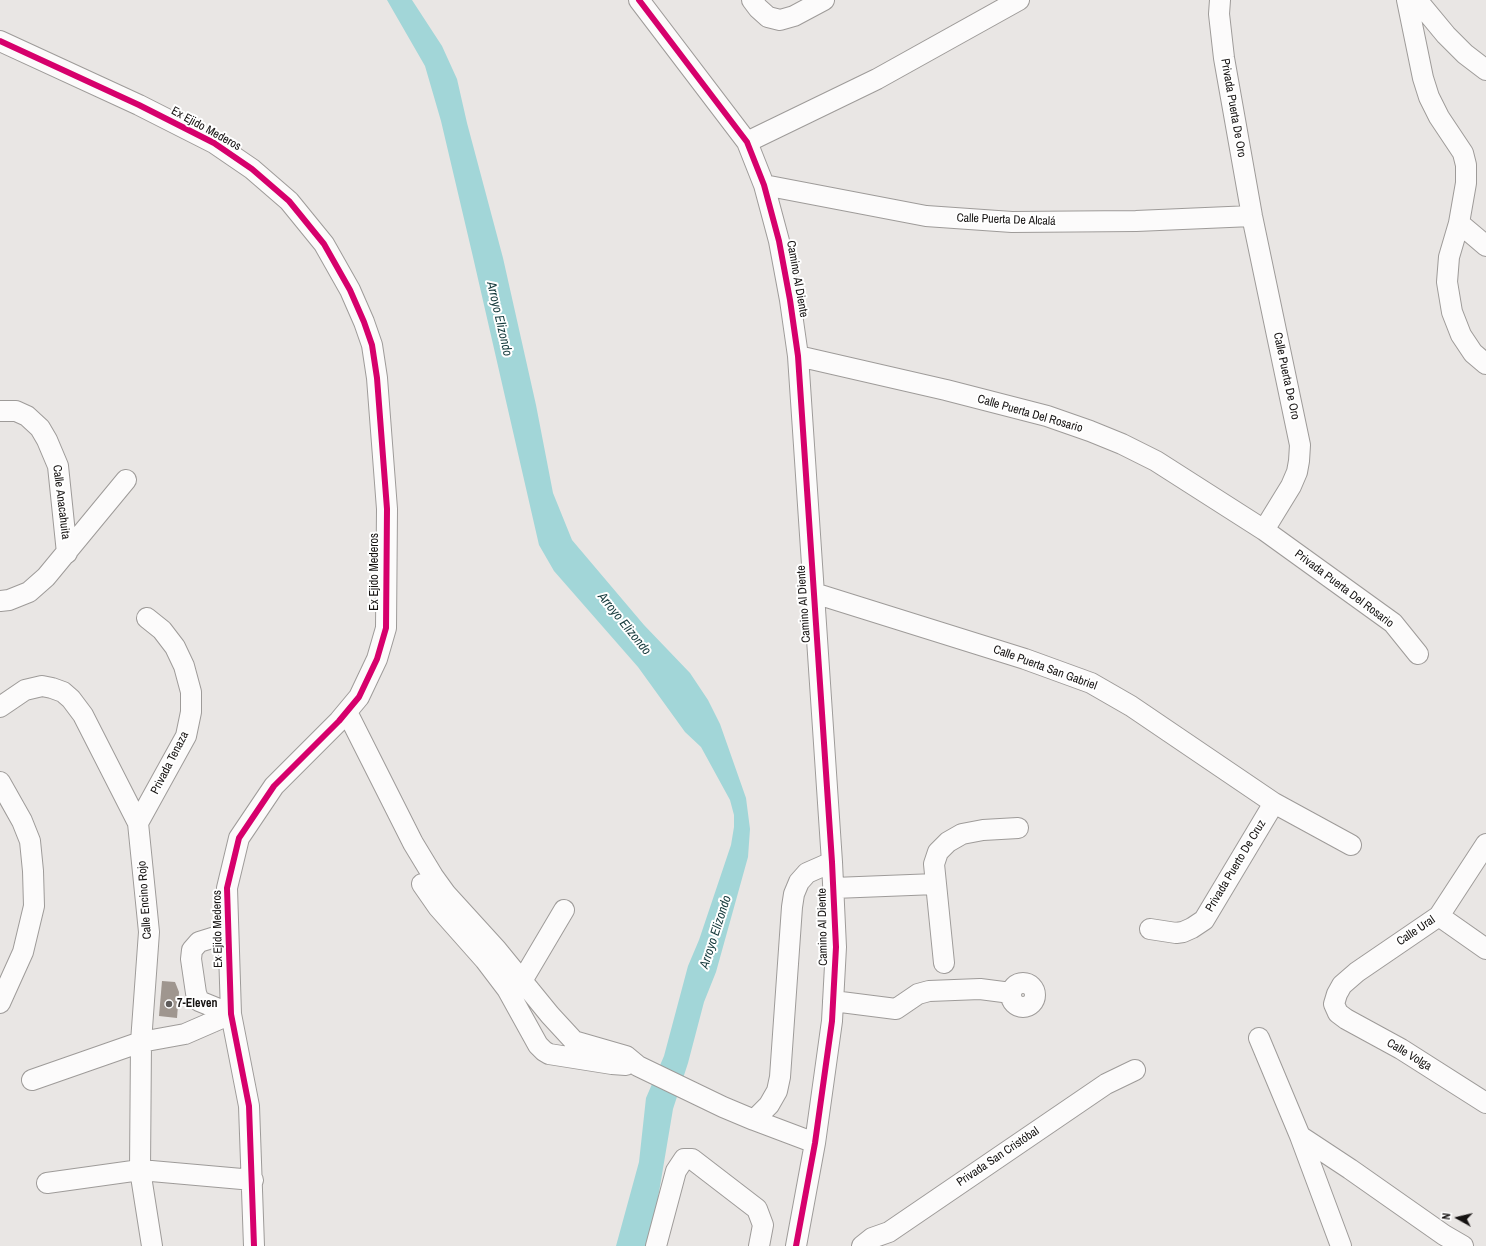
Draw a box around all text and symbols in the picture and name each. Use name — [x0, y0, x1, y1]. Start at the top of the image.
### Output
street label: Privada Puerta De Oro — [1217, 57, 1249, 159]
street label: Ex Ejido Mederos — [169, 104, 243, 154]
street label: Calle Puerta De Alcalá — [956, 211, 1056, 229]
street label: Camino Al Diente — [783, 240, 811, 318]
water label: Arroyo Elizondo — [483, 280, 515, 358]
street label: Calle Puerta De Oro — [1270, 331, 1302, 421]
street label: Calle Puerta Del Rosario — [976, 392, 1084, 436]
street label: Calle Anacahuita — [49, 464, 73, 540]
street label: Ex Ejido Mederos — [368, 533, 382, 611]
street label: Privada Puerta Del Rosario — [1292, 547, 1396, 631]
street label: Camino Al Diente — [794, 565, 814, 643]
water label: Arroyo Elizondo — [594, 590, 654, 658]
street label: Calle Puerta San Gabriel — [991, 643, 1099, 693]
street label: Privada Tenaza — [148, 729, 192, 797]
street label: Privada Puerto De Cruz — [1203, 818, 1269, 914]
street label: Calle Encino Rojo — [135, 860, 155, 940]
street label: Camino Al Diente — [815, 888, 831, 966]
street label: Ex Ejido Mederos — [210, 890, 226, 968]
water label: Arroyo Elizondo — [697, 894, 735, 970]
street label: Calle Ural — [1394, 913, 1438, 949]
place label: 7-Eleven — [177, 997, 217, 1011]
marker: 7-Eleven — [164, 999, 174, 1009]
street label: Calle Volga — [1384, 1036, 1434, 1074]
street label: Privada San Cristóbal — [954, 1124, 1042, 1190]
north arrow — [1438, 1198, 1478, 1238]
text: N — [1439, 1212, 1454, 1221]

